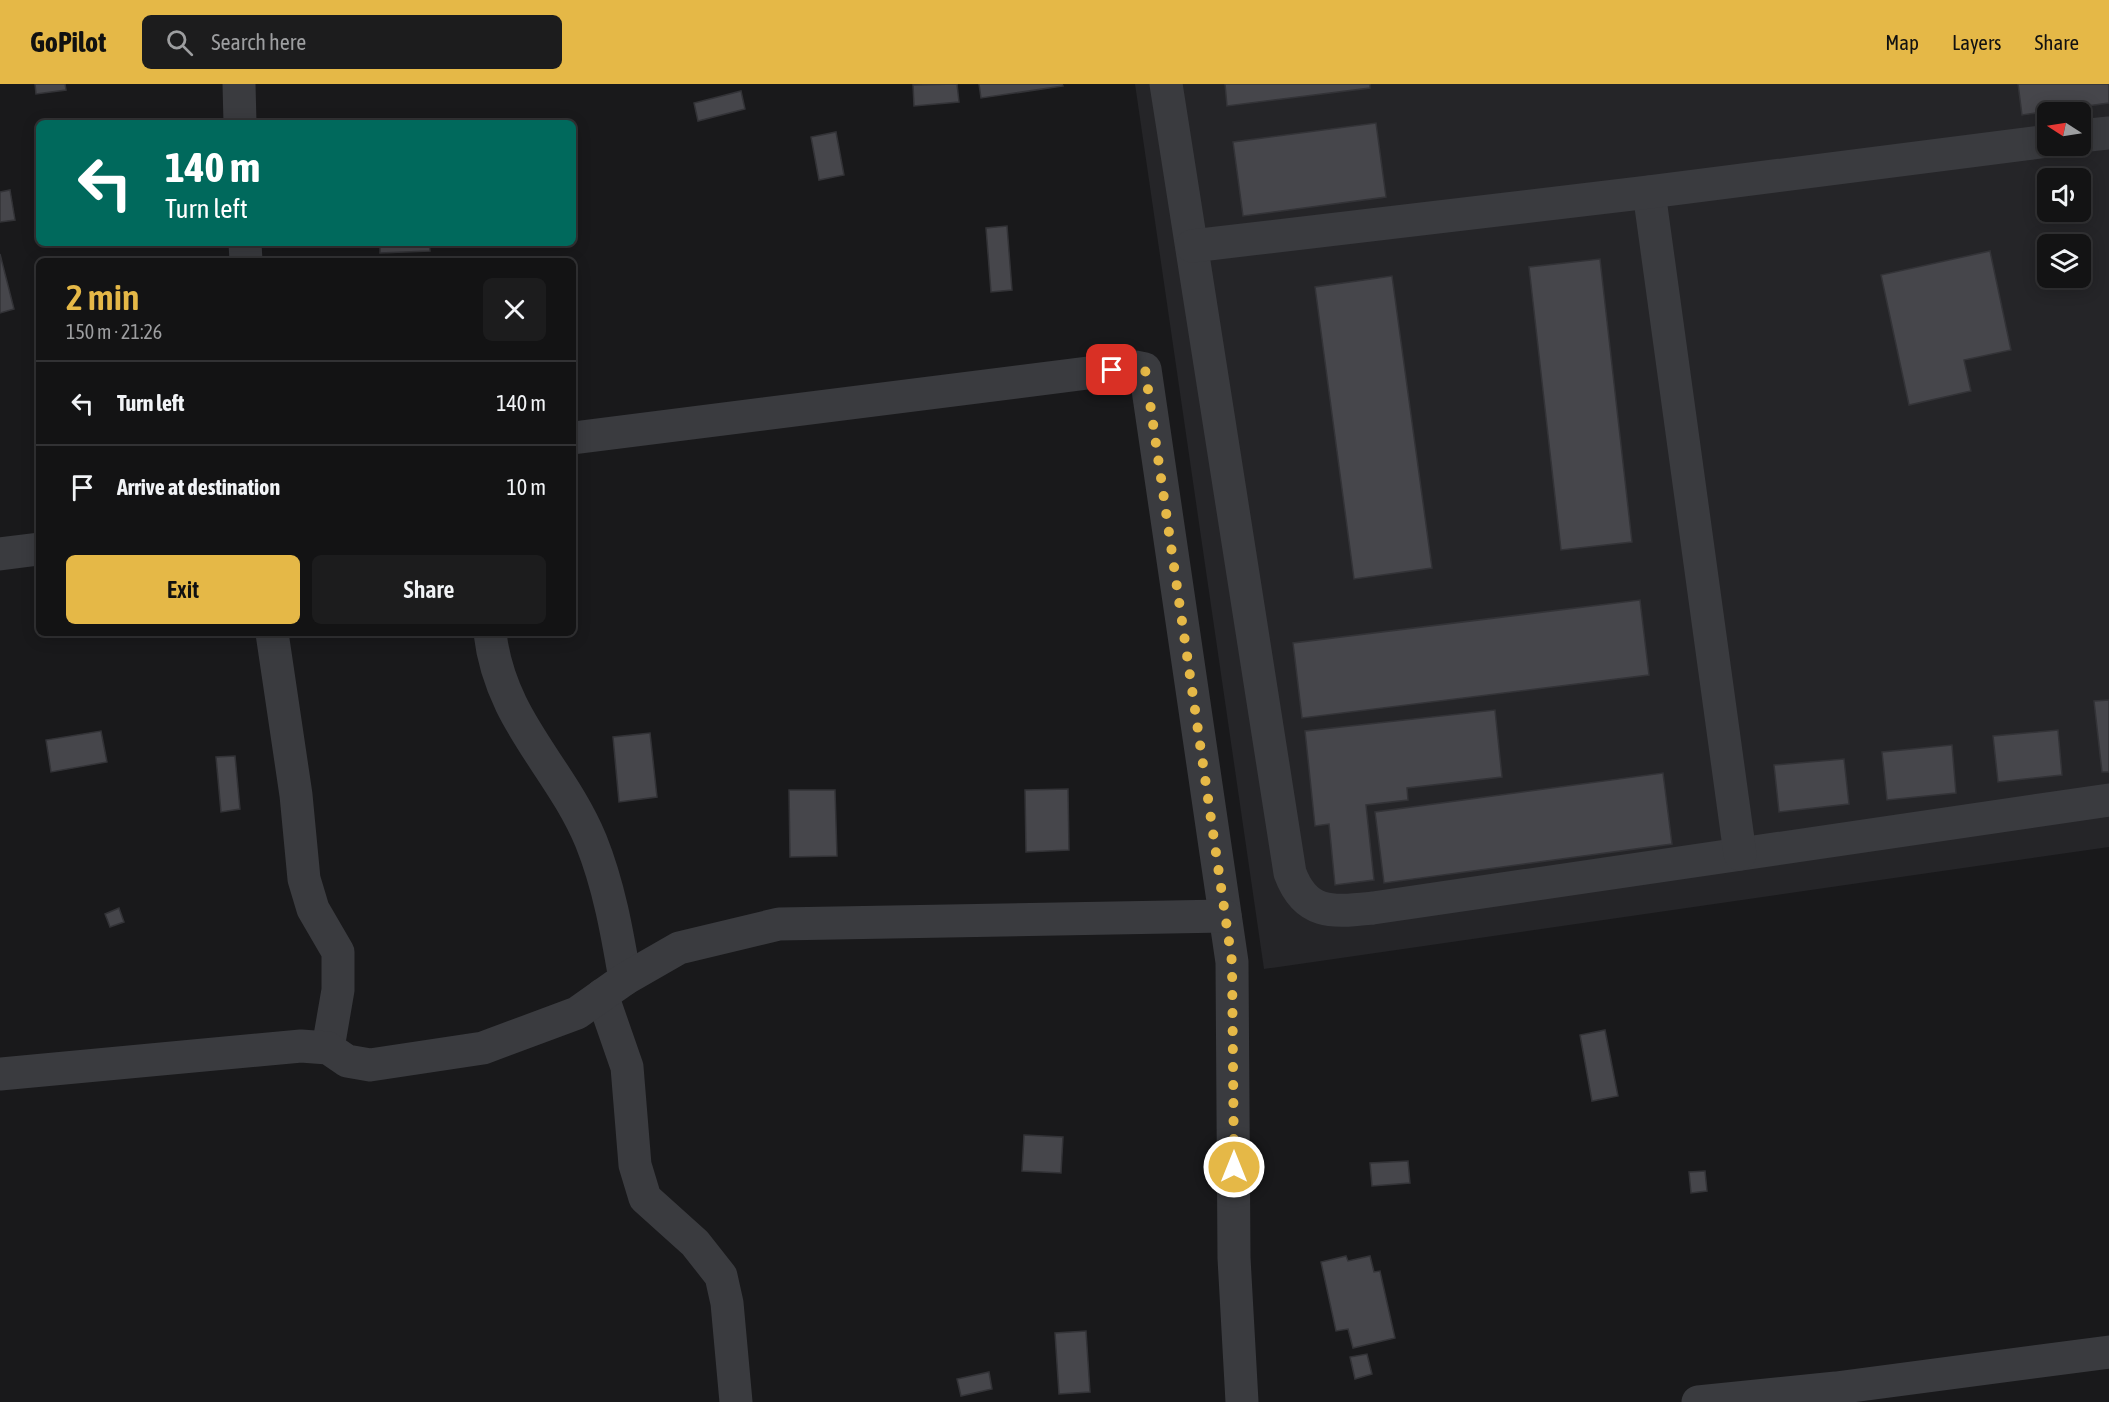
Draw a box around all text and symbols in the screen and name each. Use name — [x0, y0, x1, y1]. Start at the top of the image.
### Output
search box — [142, 15, 562, 69]
text: GoPilot — [30, 26, 106, 58]
icon: search — [163, 26, 196, 59]
text: Search here — [211, 29, 306, 55]
text: Map — [1885, 30, 1919, 54]
text: Layers — [1952, 30, 2002, 54]
text: Share — [2035, 30, 2079, 54]
north arrow — [2037, 102, 2091, 156]
map controls — [2037, 102, 2091, 288]
text: 140 m — [165, 143, 260, 191]
icon: left — [66, 144, 144, 222]
button: sound — [2037, 168, 2091, 222]
text: Turn left — [165, 193, 248, 224]
button: layers — [2037, 234, 2091, 288]
text: 2 min — [66, 276, 140, 318]
button: close — [483, 278, 546, 341]
text: 150 m · 21:26 — [66, 320, 162, 343]
pin — [1086, 344, 1137, 395]
icon: arrive — [1095, 353, 1128, 386]
icon: left — [66, 387, 99, 420]
text: Turn left — [117, 390, 184, 416]
text: 140 m — [496, 390, 546, 416]
icon: arrive — [66, 471, 99, 504]
text: Arrive at destination — [117, 474, 280, 500]
text: 10 m — [506, 474, 546, 500]
button: Exit — [66, 555, 300, 624]
button: Share — [312, 555, 546, 624]
position arrow — [1202, 1135, 1266, 1199]

